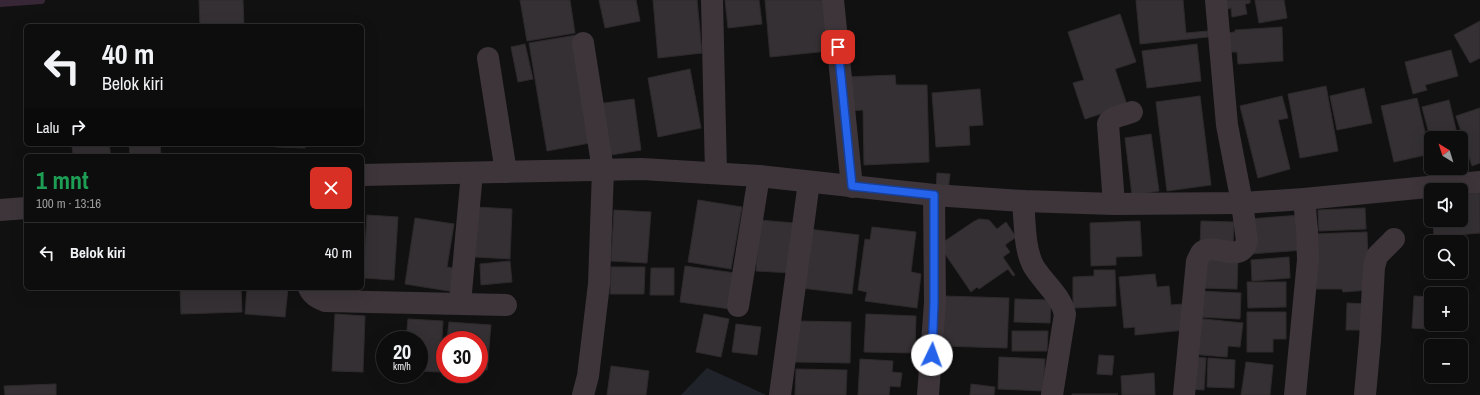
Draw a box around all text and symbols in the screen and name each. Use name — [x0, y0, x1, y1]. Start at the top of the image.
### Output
pin — [821, 30, 855, 64]
text: 40 m — [102, 35, 154, 73]
icon: arrive — [827, 36, 849, 58]
icon: left — [36, 40, 88, 92]
text: Belok kiri — [102, 71, 164, 96]
icon: right — [67, 116, 89, 138]
text: Lalu — [36, 117, 59, 138]
north arrow — [1424, 131, 1468, 175]
map controls — [1424, 131, 1468, 383]
text: 1 mnt — [36, 164, 89, 196]
button: close — [310, 167, 352, 209]
button: sound — [1424, 183, 1468, 227]
text: 100 m · 13:16 — [36, 195, 101, 212]
button: search — [1424, 235, 1468, 279]
icon: left — [36, 242, 58, 264]
text: Belok kiri — [70, 242, 125, 263]
text: 40 m — [325, 242, 352, 263]
button: + — [1424, 287, 1468, 331]
speed limit sign: 30 — [436, 331, 488, 383]
position arrow — [911, 334, 953, 376]
text: 20 — [393, 338, 411, 365]
button: − — [1424, 339, 1468, 383]
text: km/h — [393, 360, 411, 373]

